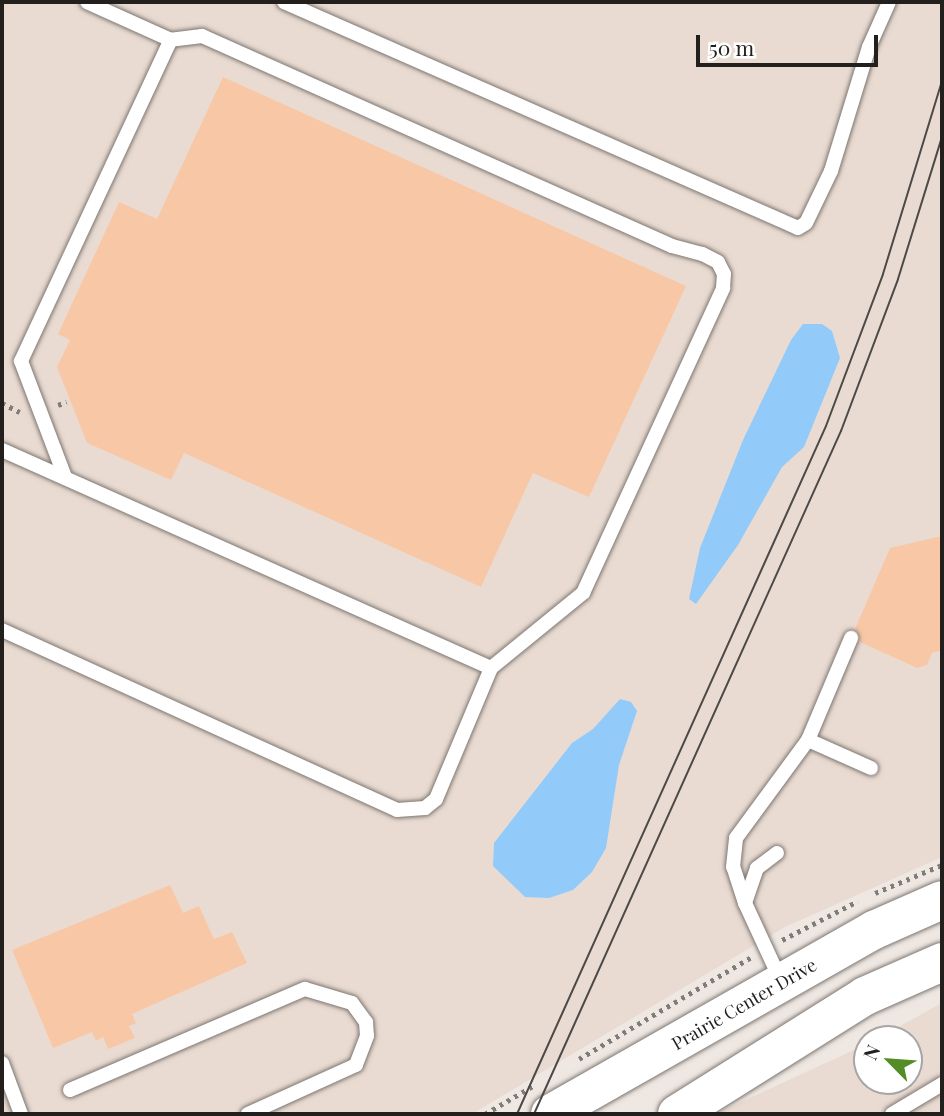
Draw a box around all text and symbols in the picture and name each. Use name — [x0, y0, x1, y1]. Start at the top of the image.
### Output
scale bar — [699, 21, 881, 65]
text: 50 m — [709, 33, 754, 61]
street label: Prairie Center Drive — [668, 954, 820, 1054]
north arrow — [853, 1025, 923, 1095]
text: N — [856, 1040, 885, 1064]

